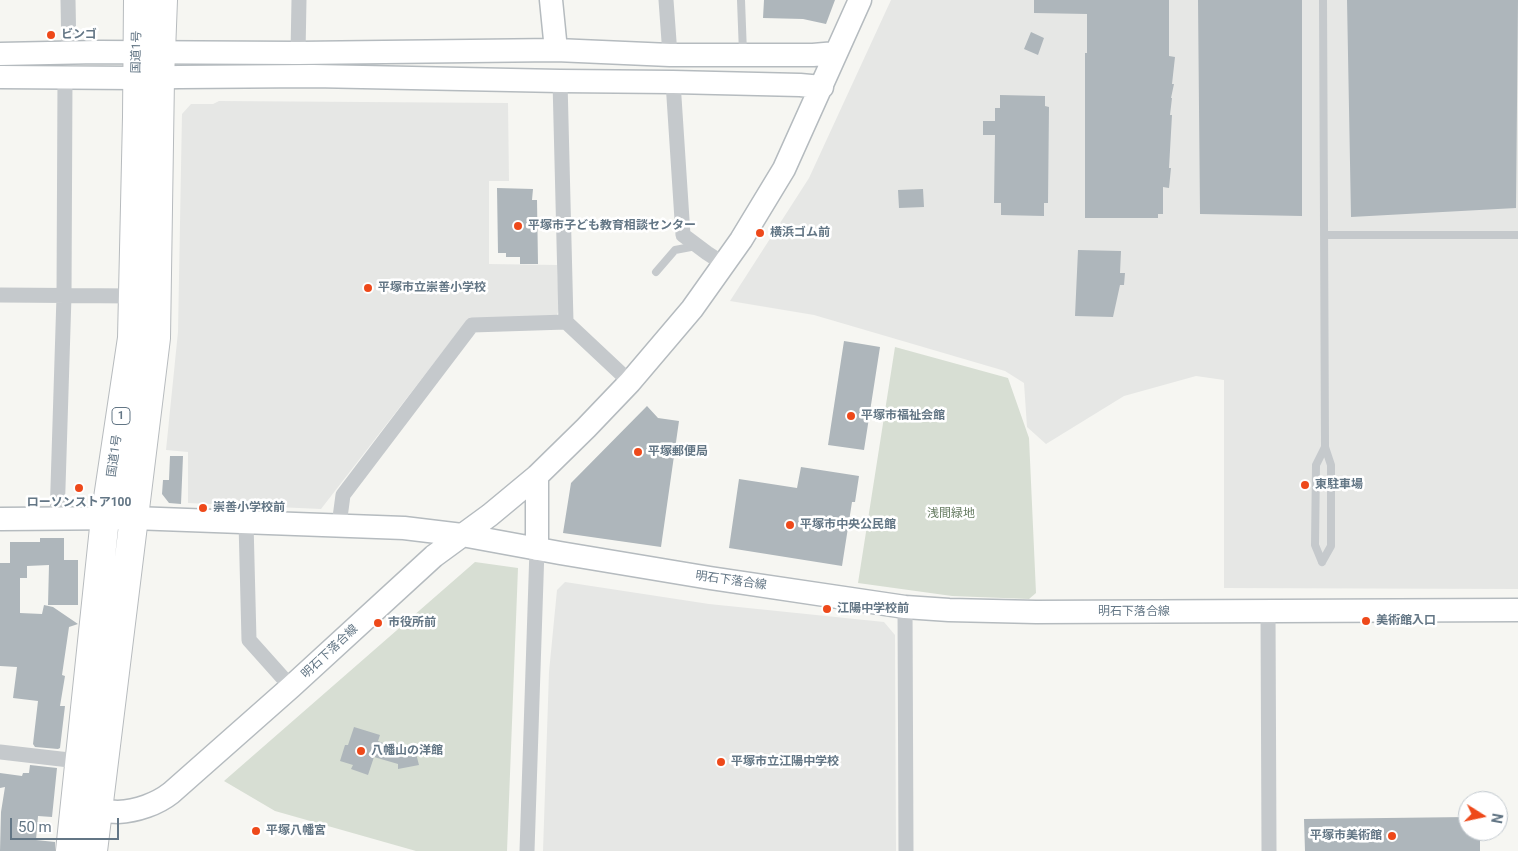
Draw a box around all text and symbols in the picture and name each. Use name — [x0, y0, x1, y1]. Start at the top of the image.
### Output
place label: ビンゴ — [61, 28, 97, 42]
marker: ビンゴ — [45, 29, 57, 41]
street label: 国道1号 — [129, 31, 145, 73]
place label: 平塚市子ども教育相談センター — [528, 219, 696, 233]
marker: 平塚市子ども教育相談センター — [512, 220, 524, 232]
place label: 横浜ゴム前 — [770, 226, 830, 240]
marker: 横浜ゴム前 — [754, 227, 766, 239]
place label: 平塚市立崇善小学校 — [378, 281, 486, 295]
marker: 平塚市立崇善小学校 — [362, 282, 374, 294]
road number: 1 — [112, 408, 130, 424]
place label: 平塚市福祉会館 — [861, 409, 945, 423]
marker: 平塚市福祉会館 — [845, 410, 857, 422]
street label: 国道1号 — [105, 434, 125, 478]
place label: 平塚郵便局 — [648, 445, 708, 459]
marker: 平塚郵便局 — [632, 446, 644, 458]
place label: 東駐車場 — [1315, 478, 1363, 492]
marker: 東駐車場 — [1299, 479, 1311, 491]
marker: ローソンストア100 — [73, 482, 85, 494]
place label: ローソンストア100 — [27, 496, 131, 510]
place label: 崇善小学校前 — [213, 501, 285, 515]
marker: 崇善小学校前 — [197, 502, 209, 514]
park label: 浅間緑地 — [927, 507, 975, 521]
place label: 平塚市中央公民館 — [800, 518, 896, 532]
marker: 平塚市中央公民館 — [784, 519, 796, 531]
street label: 明石下落合線 — [694, 569, 768, 593]
place label: 江陽中学校前 — [837, 602, 909, 616]
marker: 江陽中学校前 — [821, 603, 833, 615]
street label: 明石下落合線 — [1098, 605, 1170, 619]
place label: 美術館入口 — [1376, 614, 1436, 628]
marker: 美術館入口 — [1360, 615, 1372, 627]
place label: 市役所前 — [388, 616, 436, 630]
marker: 市役所前 — [372, 617, 384, 629]
street label: 明石下落合線 — [299, 622, 361, 682]
place label: 八幡山の洋館 — [371, 744, 443, 758]
marker: 八幡山の洋館 — [355, 745, 367, 757]
place label: 平塚市立江陽中学校 — [731, 755, 839, 769]
marker: 平塚市立江陽中学校 — [715, 756, 727, 768]
north arrow — [1458, 791, 1508, 841]
scale bar — [12, 808, 121, 840]
text: N — [1488, 812, 1506, 825]
text: 50 m — [18, 818, 52, 836]
place label: 平塚八幡宮 — [266, 824, 326, 838]
marker: 平塚八幡宮 — [250, 825, 262, 837]
place label: 平塚市美術館 — [1310, 829, 1382, 843]
marker: 平塚市美術館 — [1386, 830, 1398, 842]

